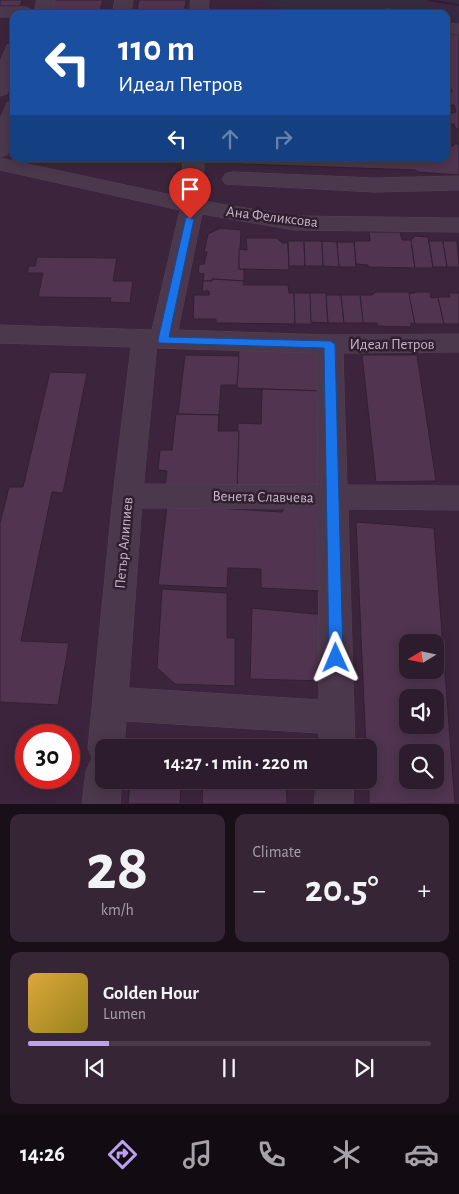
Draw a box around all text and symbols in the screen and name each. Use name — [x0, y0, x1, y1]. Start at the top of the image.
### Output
icon: left — [35, 30, 100, 95]
text: 110 m — [118, 32, 195, 67]
text: Идеал Петров — [118, 73, 243, 95]
icon: left — [163, 125, 191, 153]
icon: ahead — [216, 125, 244, 153]
icon: right — [269, 125, 297, 153]
pin — [169, 168, 211, 219]
icon: arrive — [176, 175, 204, 203]
street label: Ана Феликсова — [225, 204, 319, 230]
street label: Идеал Петров — [349, 337, 435, 352]
street label: Венета Славчева — [212, 489, 314, 505]
street label: Петър Алипиев — [113, 496, 135, 590]
position arrow — [309, 631, 361, 683]
north arrow — [399, 634, 444, 679]
map controls — [399, 634, 444, 789]
button: sound — [399, 689, 444, 734]
speed limit sign: 30 — [15, 724, 80, 789]
button: search — [399, 744, 444, 789]
text: 14:27 · 1 min · 220 m — [164, 754, 308, 773]
text: 28 — [86, 836, 149, 901]
text: Climate — [253, 844, 301, 860]
text: 20.5° — [305, 871, 379, 909]
text: − — [253, 877, 266, 905]
text: + — [418, 877, 431, 905]
text: km/h — [101, 902, 134, 918]
text: Golden Hour — [103, 984, 199, 1003]
text: Lumen — [103, 1006, 146, 1022]
icon: previous — [81, 1054, 109, 1082]
icon: pause — [215, 1054, 243, 1082]
icon: next — [350, 1054, 378, 1082]
icon: directions — [105, 1137, 140, 1172]
icon: music — [180, 1137, 215, 1172]
icon: phone — [254, 1137, 289, 1172]
icon: climate — [329, 1137, 364, 1172]
icon: car — [404, 1137, 439, 1172]
text: 14:26 — [20, 1143, 65, 1165]

